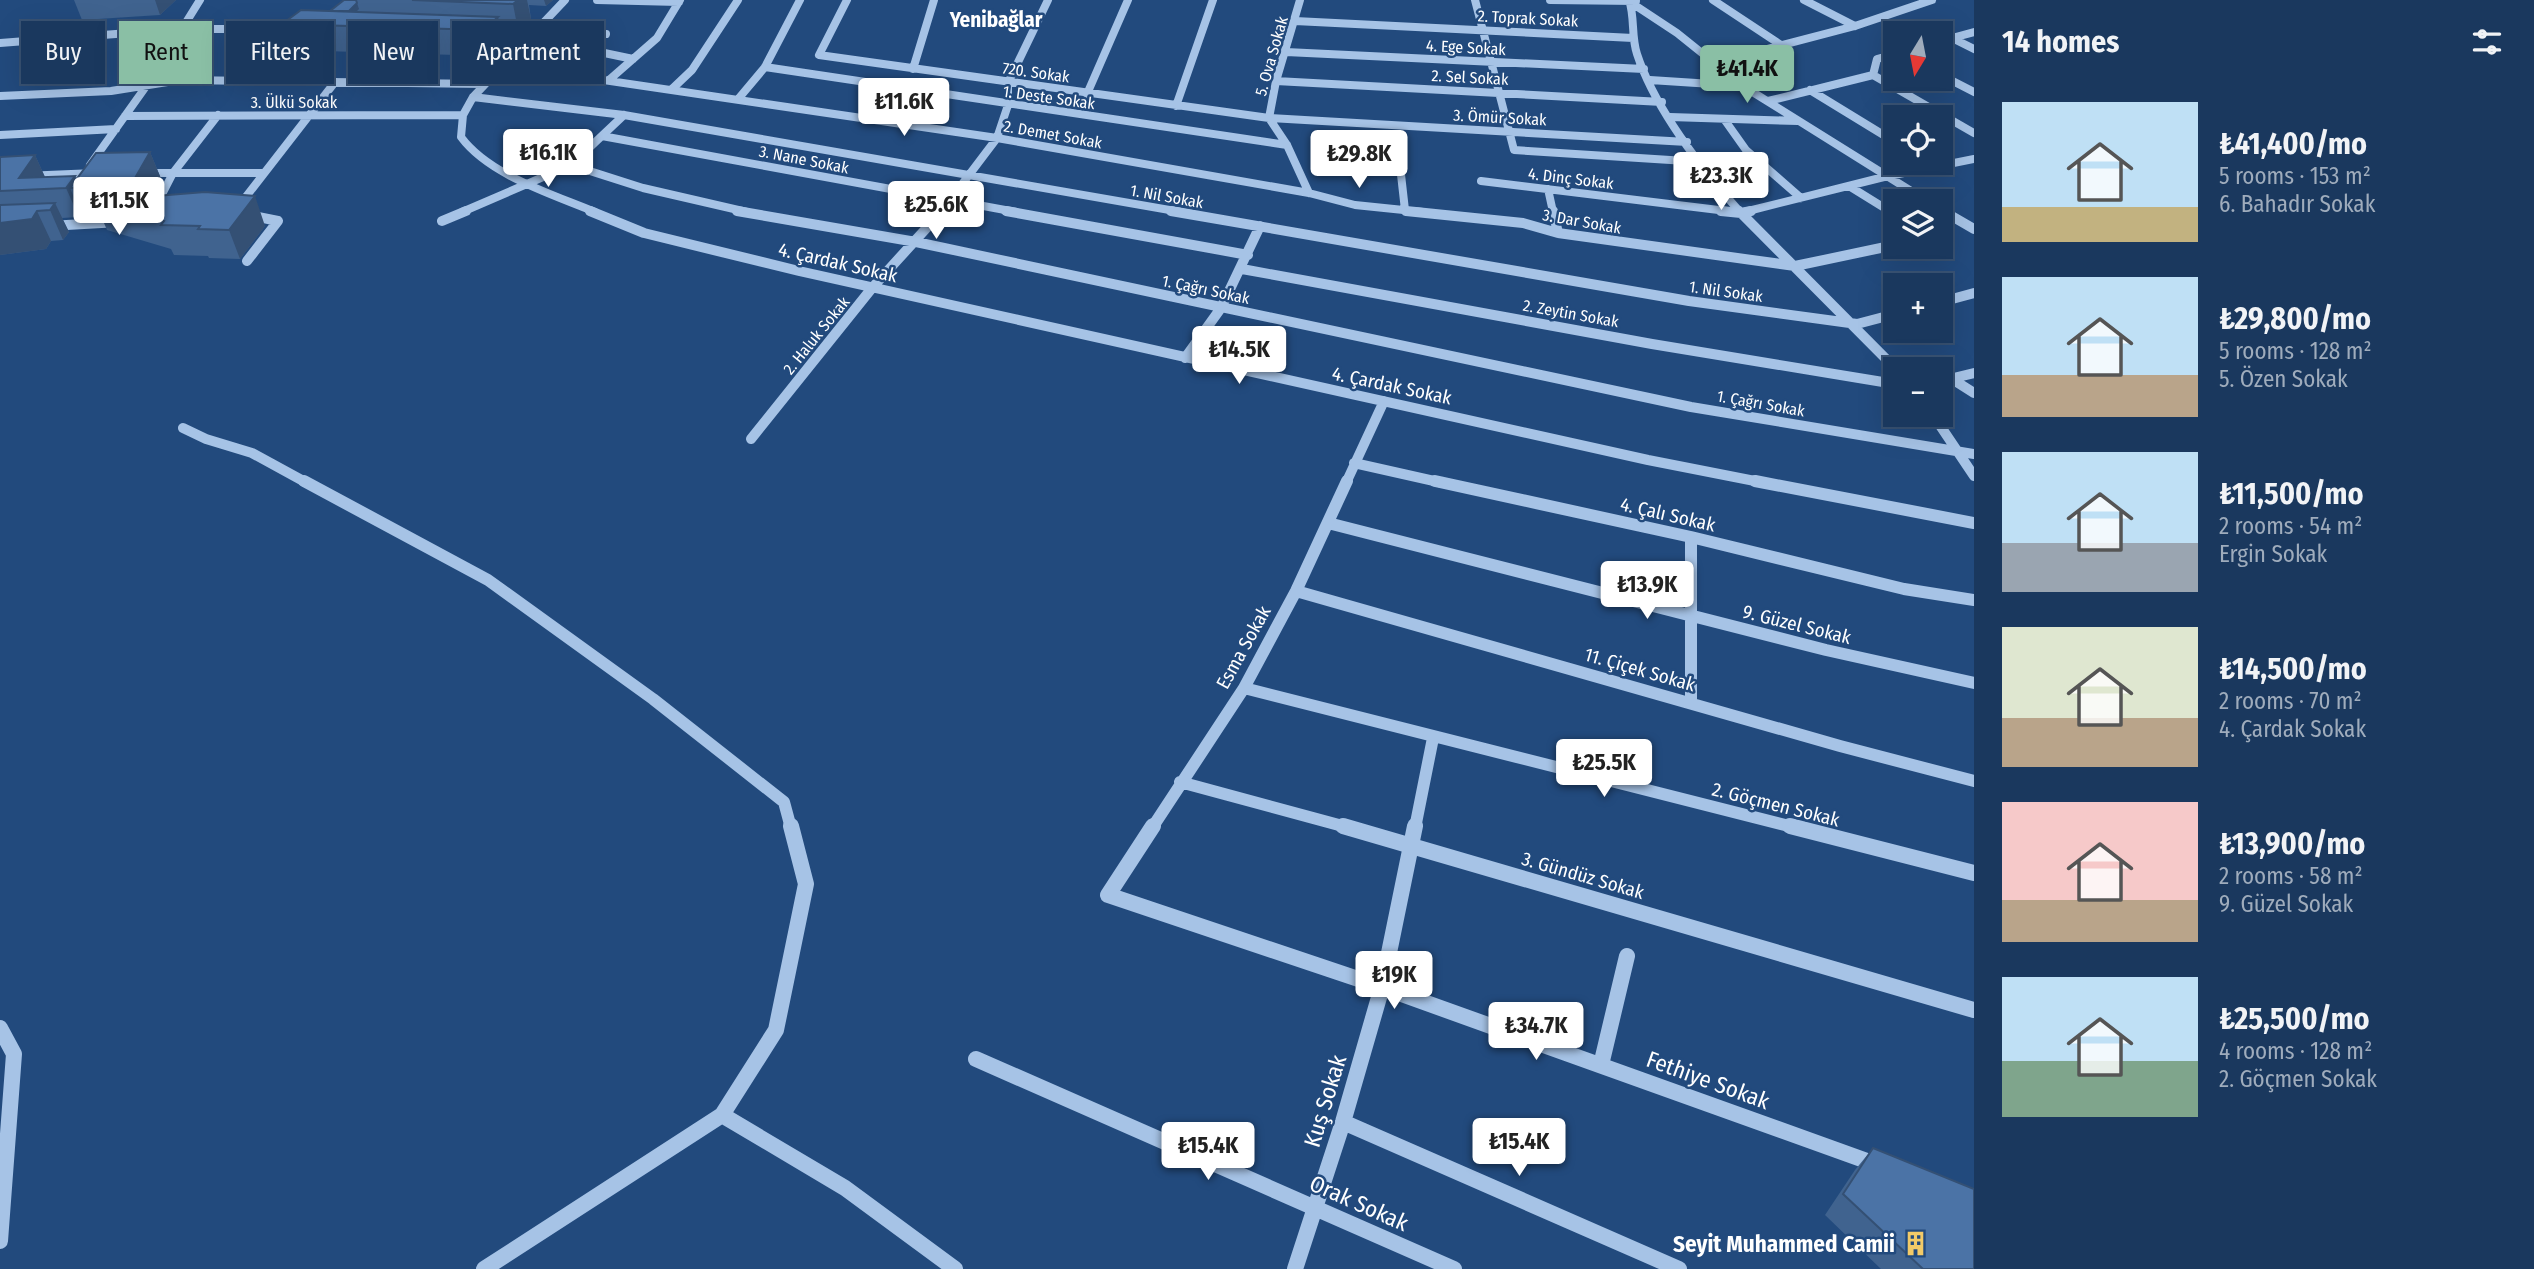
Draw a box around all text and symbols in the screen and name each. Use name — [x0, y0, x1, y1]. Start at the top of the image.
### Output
street label: 2. Toprak Sokak — [1477, 6, 1579, 31]
district label: Yenibağlar — [949, 7, 1043, 33]
street label: 5. Ova Sokak — [1251, 14, 1292, 98]
chip: Buy — [21, 21, 105, 84]
chip: Rent — [119, 21, 212, 84]
chip: Filters — [226, 21, 334, 84]
chip: New — [348, 21, 438, 84]
chip: Apartment — [452, 21, 604, 84]
north arrow — [1883, 21, 1953, 91]
map controls — [1883, 21, 1953, 427]
icon: filters — [2468, 23, 2506, 61]
text: 14 homes — [2002, 24, 2119, 60]
street label: 4. Ege Sokak — [1426, 36, 1507, 59]
pin: ₺41.4K — [1690, 46, 1804, 105]
text: ₺41.4K — [1716, 54, 1778, 82]
street label: 720. Sokak — [1001, 58, 1071, 87]
street label: 2. Sel Sokak — [1431, 66, 1509, 89]
pin: ₺11.6K — [847, 78, 961, 138]
street label: 1. Deste Sokak — [1002, 82, 1097, 113]
text: ₺11.6K — [874, 87, 934, 115]
street label: 3. Ülkü Sokak — [251, 93, 338, 112]
button: locate — [1883, 105, 1953, 175]
street label: 3. Ömür Sokak — [1453, 106, 1548, 129]
street label: 2. Demet Sokak — [1002, 116, 1104, 153]
text: ₺41,400/mo — [2219, 126, 2367, 162]
pin: ₺16.1K — [491, 130, 605, 189]
pin: ₺29.8K — [1302, 130, 1416, 190]
icon: home — [2058, 130, 2142, 214]
text: ₺16.1K — [519, 138, 577, 166]
text: ₺29.8K — [1327, 139, 1391, 167]
street label: 3. Nane Sokak — [757, 141, 851, 178]
pin: ₺23.3K — [1664, 152, 1778, 212]
text: ₺23.3K — [1689, 161, 1753, 189]
text: 5 rooms · 153 m² — [2219, 162, 2371, 190]
street label: 4. Dinç Sokak — [1527, 164, 1615, 193]
pin: ₺11.5K — [62, 177, 176, 237]
street label: 1. Nil Sokak — [1129, 181, 1206, 212]
pin: ₺25.6K — [879, 182, 993, 241]
text: ₺11.5K — [89, 186, 149, 214]
button: layers — [1883, 189, 1953, 259]
text: ₺25.6K — [904, 190, 968, 218]
text: 6. Bahadır Sokak — [2219, 190, 2375, 218]
street label: 3. Dar Sokak — [1541, 205, 1623, 238]
street label: 4. Çardak Sokak — [776, 238, 900, 287]
street label: 1. Çağrı Sokak — [1160, 271, 1252, 309]
button: + — [1883, 273, 1953, 343]
street label: 1. Nil Sokak — [1688, 277, 1764, 306]
street label: 2. Haluk Sokak — [779, 292, 854, 378]
street label: 2. Zeytin Sokak — [1522, 296, 1621, 331]
text: ₺29,800/mo — [2219, 301, 2371, 337]
icon: home — [2058, 305, 2142, 389]
pin: ₺14.5K — [1182, 326, 1296, 386]
text: ₺14.5K — [1208, 335, 1270, 363]
text: 5 rooms · 128 m² — [2219, 337, 2372, 365]
button: − — [1883, 357, 1953, 427]
street label: 4. Çardak Sokak — [1330, 362, 1454, 409]
text: 5. Özen Sokak — [2219, 365, 2348, 393]
street label: 1. Çağrı Sokak — [1715, 386, 1807, 422]
text: ₺11,500/mo — [2219, 476, 2364, 512]
icon: home — [2058, 480, 2142, 564]
street label: 4. Çalı Sokak — [1618, 492, 1718, 537]
text: 2 rooms · 54 m² — [2219, 512, 2362, 540]
text: Ergin Sokak — [2219, 540, 2327, 568]
pin: ₺13.9K — [1590, 562, 1704, 621]
text: ₺13.9K — [1617, 570, 1677, 598]
street label: 9. Güzel Sokak — [1740, 600, 1854, 649]
street label: Esma Sokak — [1211, 602, 1276, 693]
street label: 11. Çiçek Sokak — [1582, 643, 1698, 696]
text: ₺14,500/mo — [2219, 651, 2367, 687]
icon: home — [2058, 655, 2142, 739]
text: 2 rooms · 70 m² — [2219, 687, 2362, 715]
text: 4. Çardak Sokak — [2219, 715, 2366, 743]
pin: ₺25.5K — [1547, 740, 1661, 799]
text: ₺25.5K — [1572, 748, 1636, 776]
street label: 2. Göçmen Sokak — [1710, 778, 1842, 831]
text: ₺13,900/mo — [2219, 826, 2365, 862]
icon: home — [2058, 830, 2142, 914]
street label: 3. Gündüz Sokak — [1519, 847, 1647, 904]
text: 2 rooms · 58 m² — [2219, 862, 2363, 890]
text: 9. Güzel Sokak — [2219, 890, 2353, 918]
pin: ₺19K — [1353, 951, 1435, 1011]
text: ₺19K — [1372, 960, 1417, 988]
text: ₺25,500/mo — [2219, 1001, 2370, 1037]
pin: ₺34.7K — [1479, 1002, 1593, 1062]
icon: home — [2058, 1005, 2142, 1089]
text: ₺34.7K — [1504, 1011, 1568, 1039]
text: 4 rooms · 128 m² — [2219, 1037, 2372, 1065]
street label: Fethiye Sokak — [1643, 1045, 1774, 1115]
street label: Kuş Sokak — [1298, 1051, 1352, 1151]
text: 2. Göçmen Sokak — [2219, 1065, 2377, 1093]
pin: ₺15.4K — [1462, 1118, 1576, 1178]
pin: ₺15.4K — [1151, 1122, 1265, 1182]
text: ₺15.4K — [1489, 1127, 1549, 1155]
text: ₺15.4K — [1178, 1131, 1238, 1159]
street label: Orak Sokak — [1305, 1169, 1413, 1237]
place label: Seyit Muhammed Camii — [1673, 1230, 1895, 1258]
building icon: Seyit Muhammed Camii — [1901, 1230, 1929, 1258]

